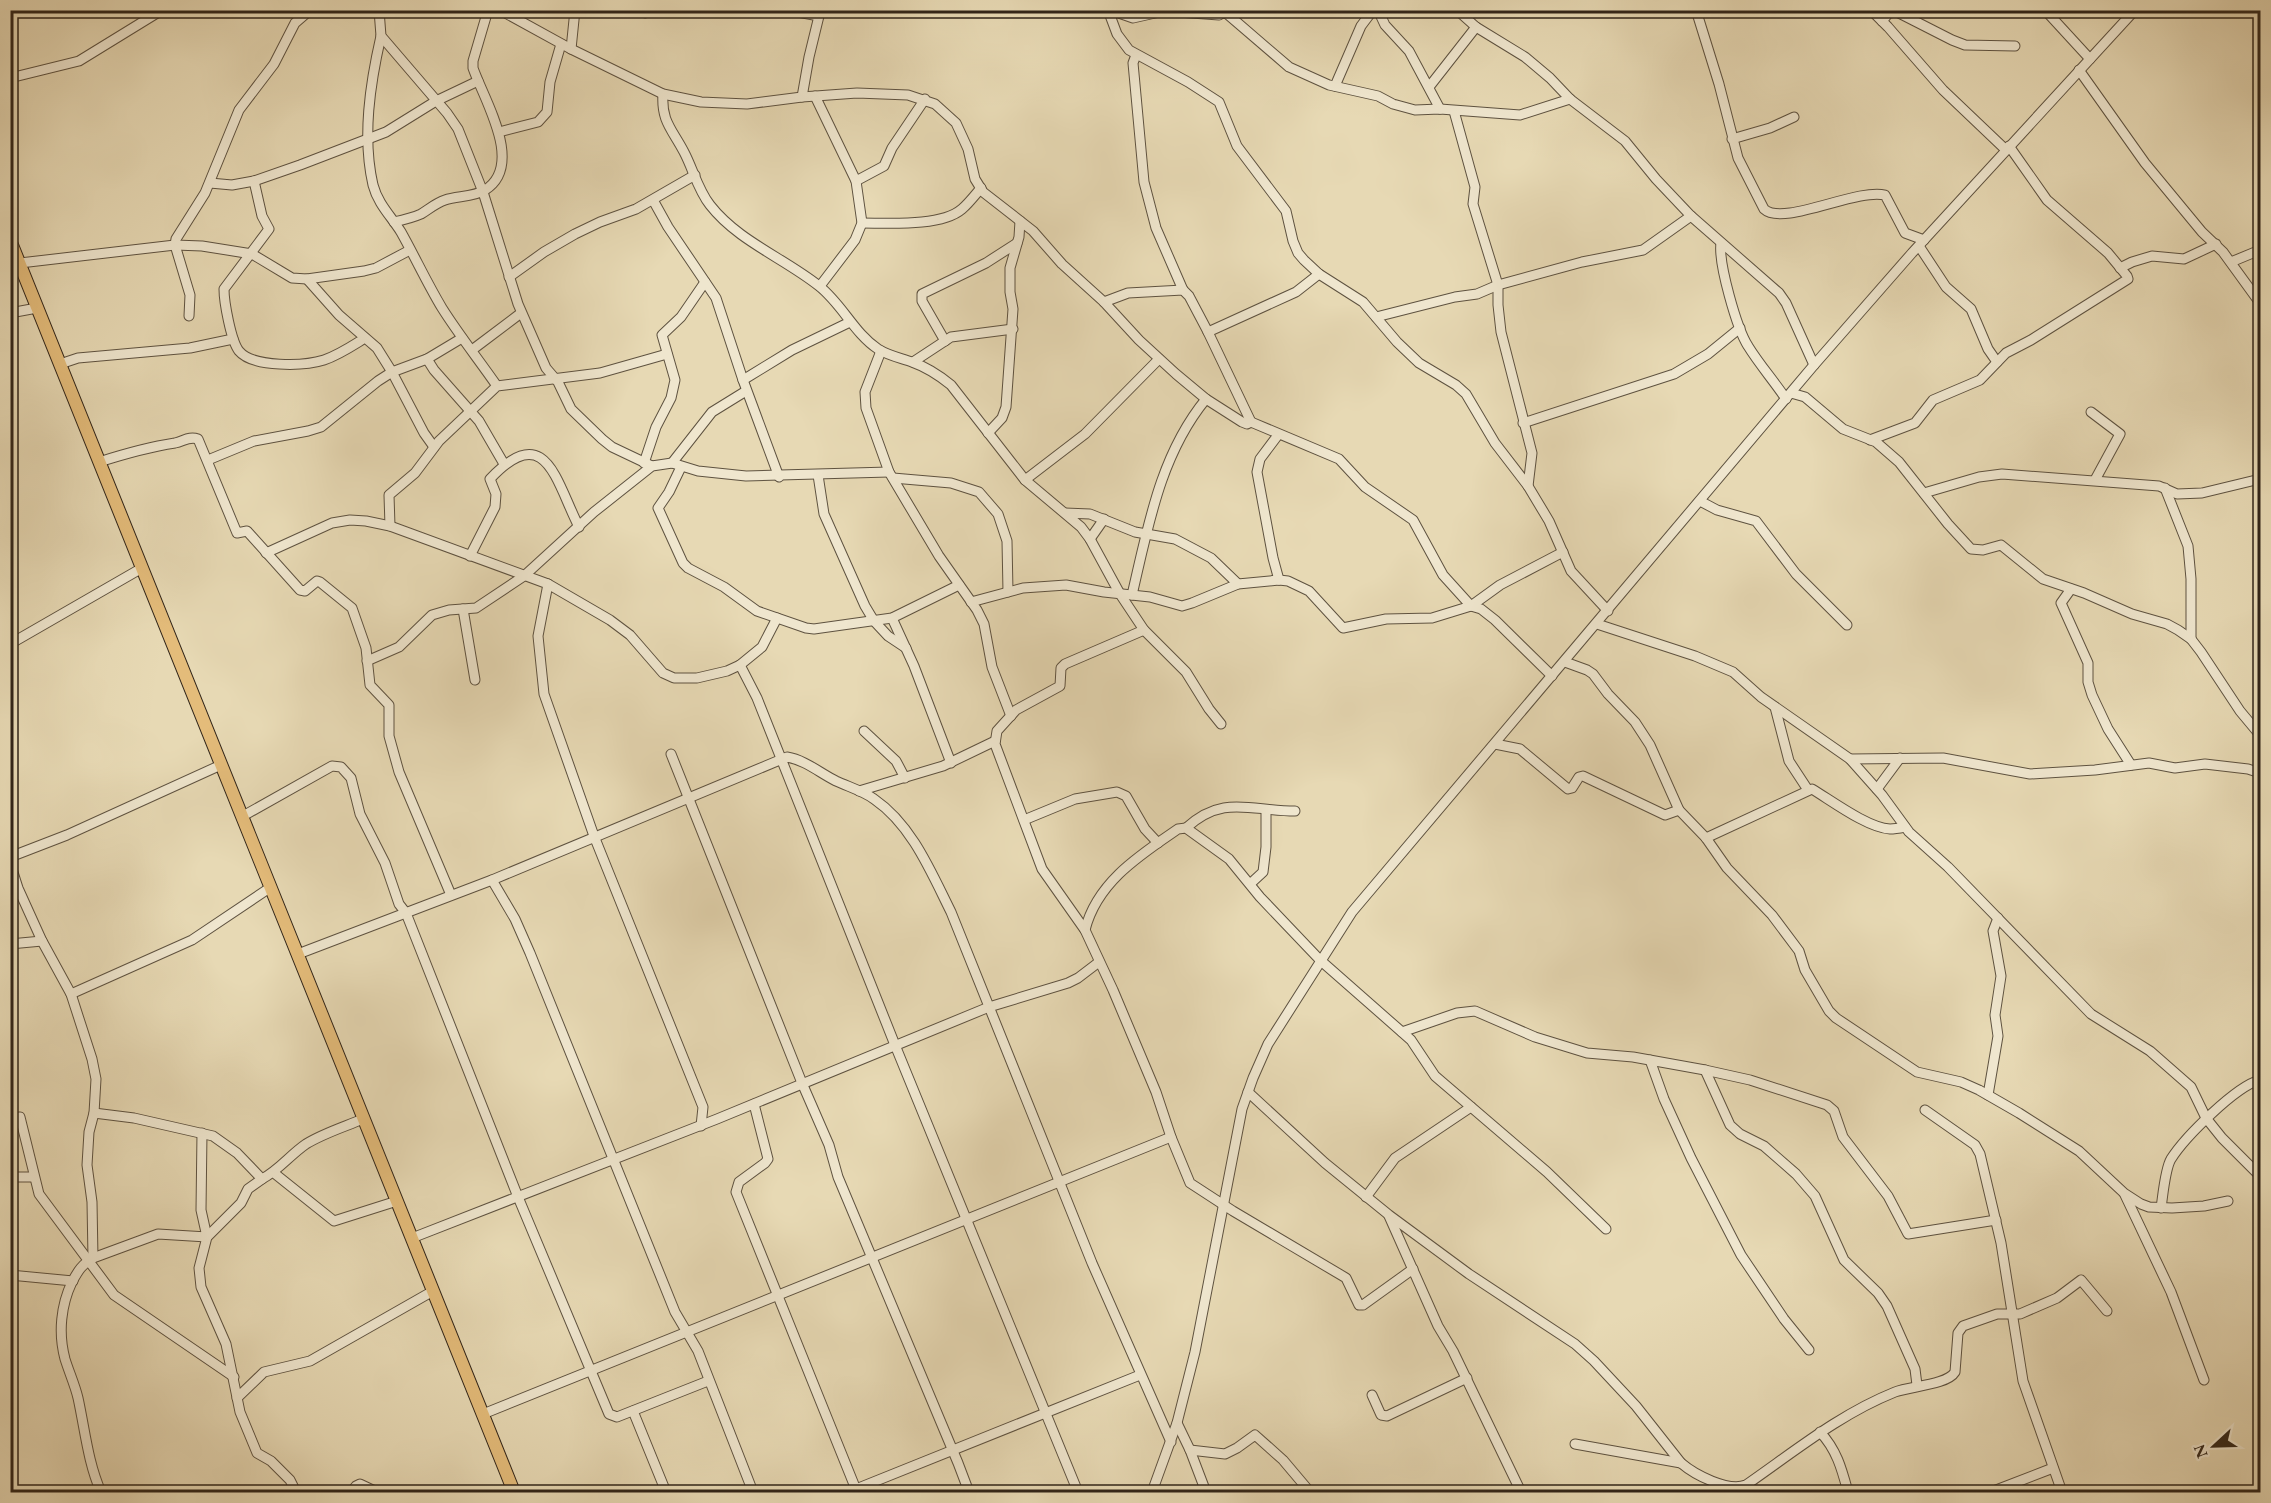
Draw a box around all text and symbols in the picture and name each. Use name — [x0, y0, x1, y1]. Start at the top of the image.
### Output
north arrow — [2184, 1416, 2244, 1476]
text: N — [2188, 1441, 2213, 1461]

